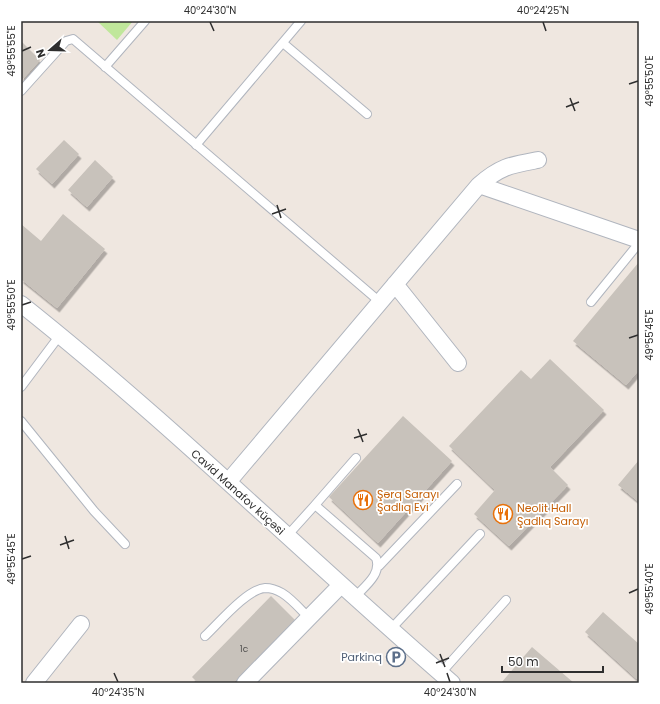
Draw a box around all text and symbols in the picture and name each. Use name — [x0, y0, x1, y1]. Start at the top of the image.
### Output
text: 40°24'30"N — [184, 3, 236, 18]
text: 40°24'25"N — [517, 3, 569, 18]
text: 49°55'55"E — [4, 25, 19, 77]
north arrow — [30, 30, 70, 70]
text: N — [32, 47, 50, 60]
text: 49°55'50"E — [642, 55, 657, 107]
text: 49°55'50"E — [4, 279, 19, 331]
text: 49°55'45"E — [642, 309, 657, 361]
street label: Cavid Manafov küçəsi — [188, 446, 289, 539]
place label: Şərq Sarayı Şadlıq Evi — [377, 486, 439, 515]
restaurant icon: Şərq Sarayı Şadlıq Evi — [352, 489, 374, 511]
place label: Neolit Hall Şadlıq Sarayı — [517, 500, 588, 529]
restaurant icon: Neolit Hall Şadlıq Sarayı — [492, 503, 514, 525]
text: 49°55'45"E — [4, 533, 19, 585]
text: 49°55'40"E — [642, 563, 657, 615]
house number: 1c — [240, 643, 249, 655]
parking icon: Parkinq — [385, 646, 407, 668]
scale bar — [502, 648, 603, 674]
place label: Parkinq — [341, 649, 382, 665]
text: 50 m — [508, 653, 539, 670]
text: 40°24'35"N — [92, 685, 144, 700]
text: 40°24'30"N — [424, 685, 476, 700]

